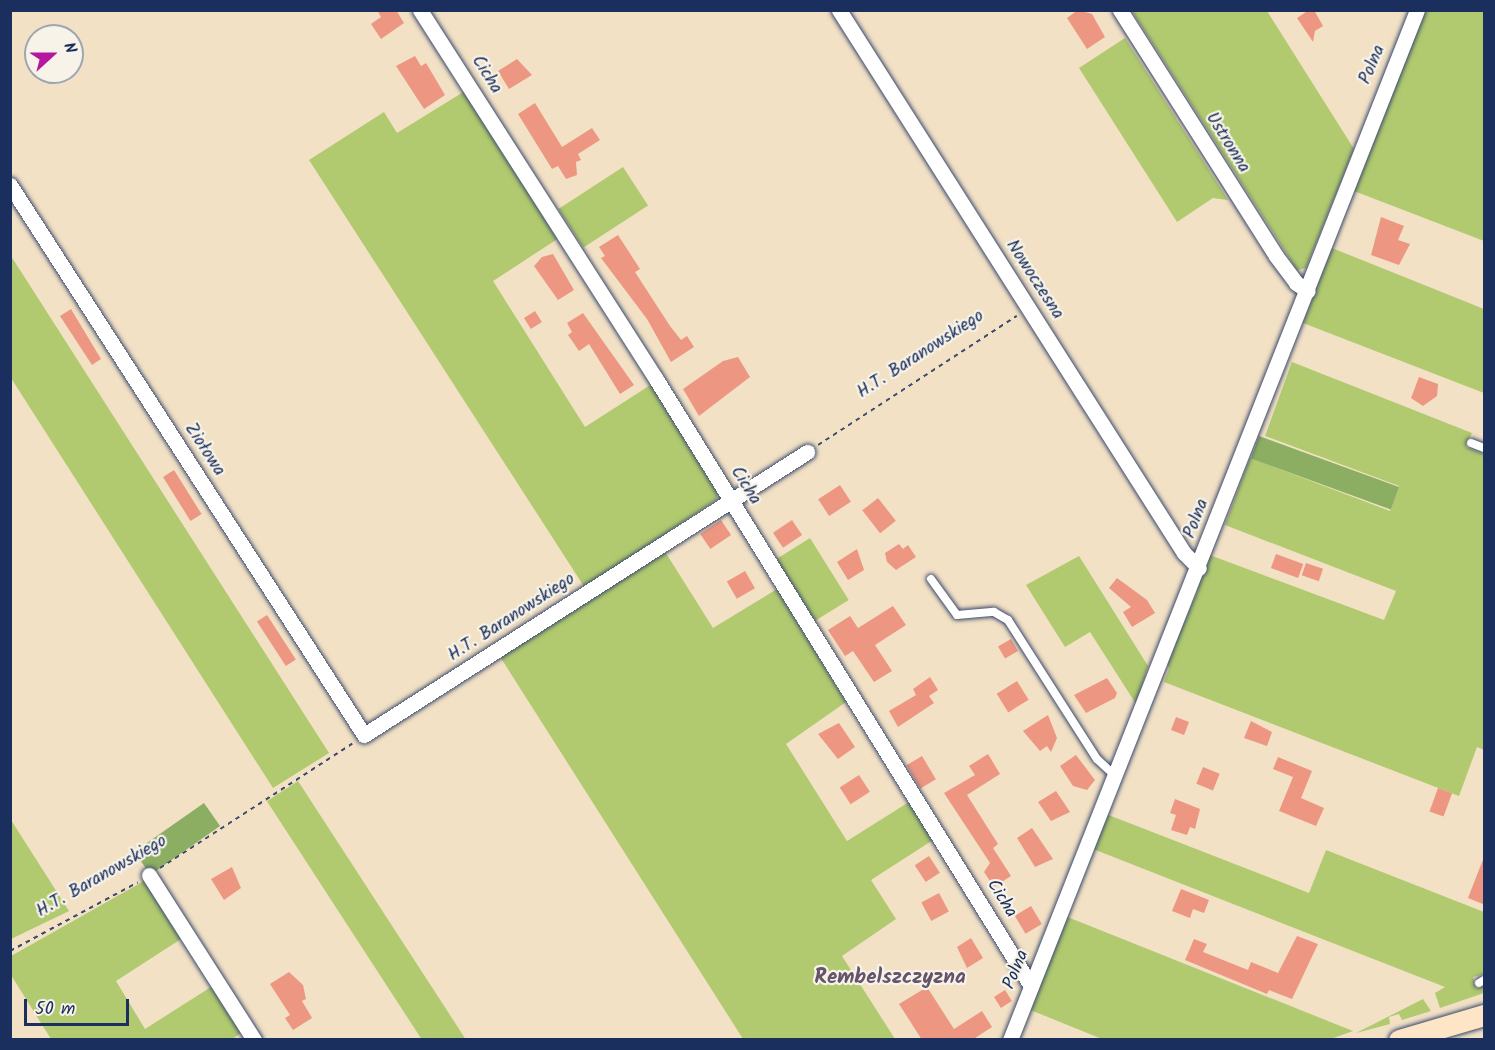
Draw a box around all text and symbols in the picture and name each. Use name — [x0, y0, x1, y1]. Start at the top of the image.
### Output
north arrow — [24, 24, 84, 84]
text: N — [56, 39, 83, 57]
street label: Polna — [1355, 42, 1391, 88]
street label: Cicha — [466, 52, 506, 98]
street label: Ustronna — [1200, 109, 1254, 177]
street label: Nowoczesna — [1000, 236, 1068, 324]
street label: H.T. Baranowskiego — [854, 306, 988, 404]
street label: Ziołowa — [179, 419, 229, 481]
street label: Cicha — [725, 463, 765, 509]
street label: Polna — [1180, 496, 1214, 542]
street label: H.T. Baranowskiego — [445, 569, 579, 667]
street label: H.T. Baranowskiego — [33, 831, 171, 923]
street label: Cicha — [981, 876, 1021, 922]
street label: Polna — [999, 947, 1035, 993]
district label: Rembelszczyzna — [814, 965, 966, 991]
scale bar — [27, 987, 132, 1025]
text: 50 m — [35, 995, 75, 1024]

